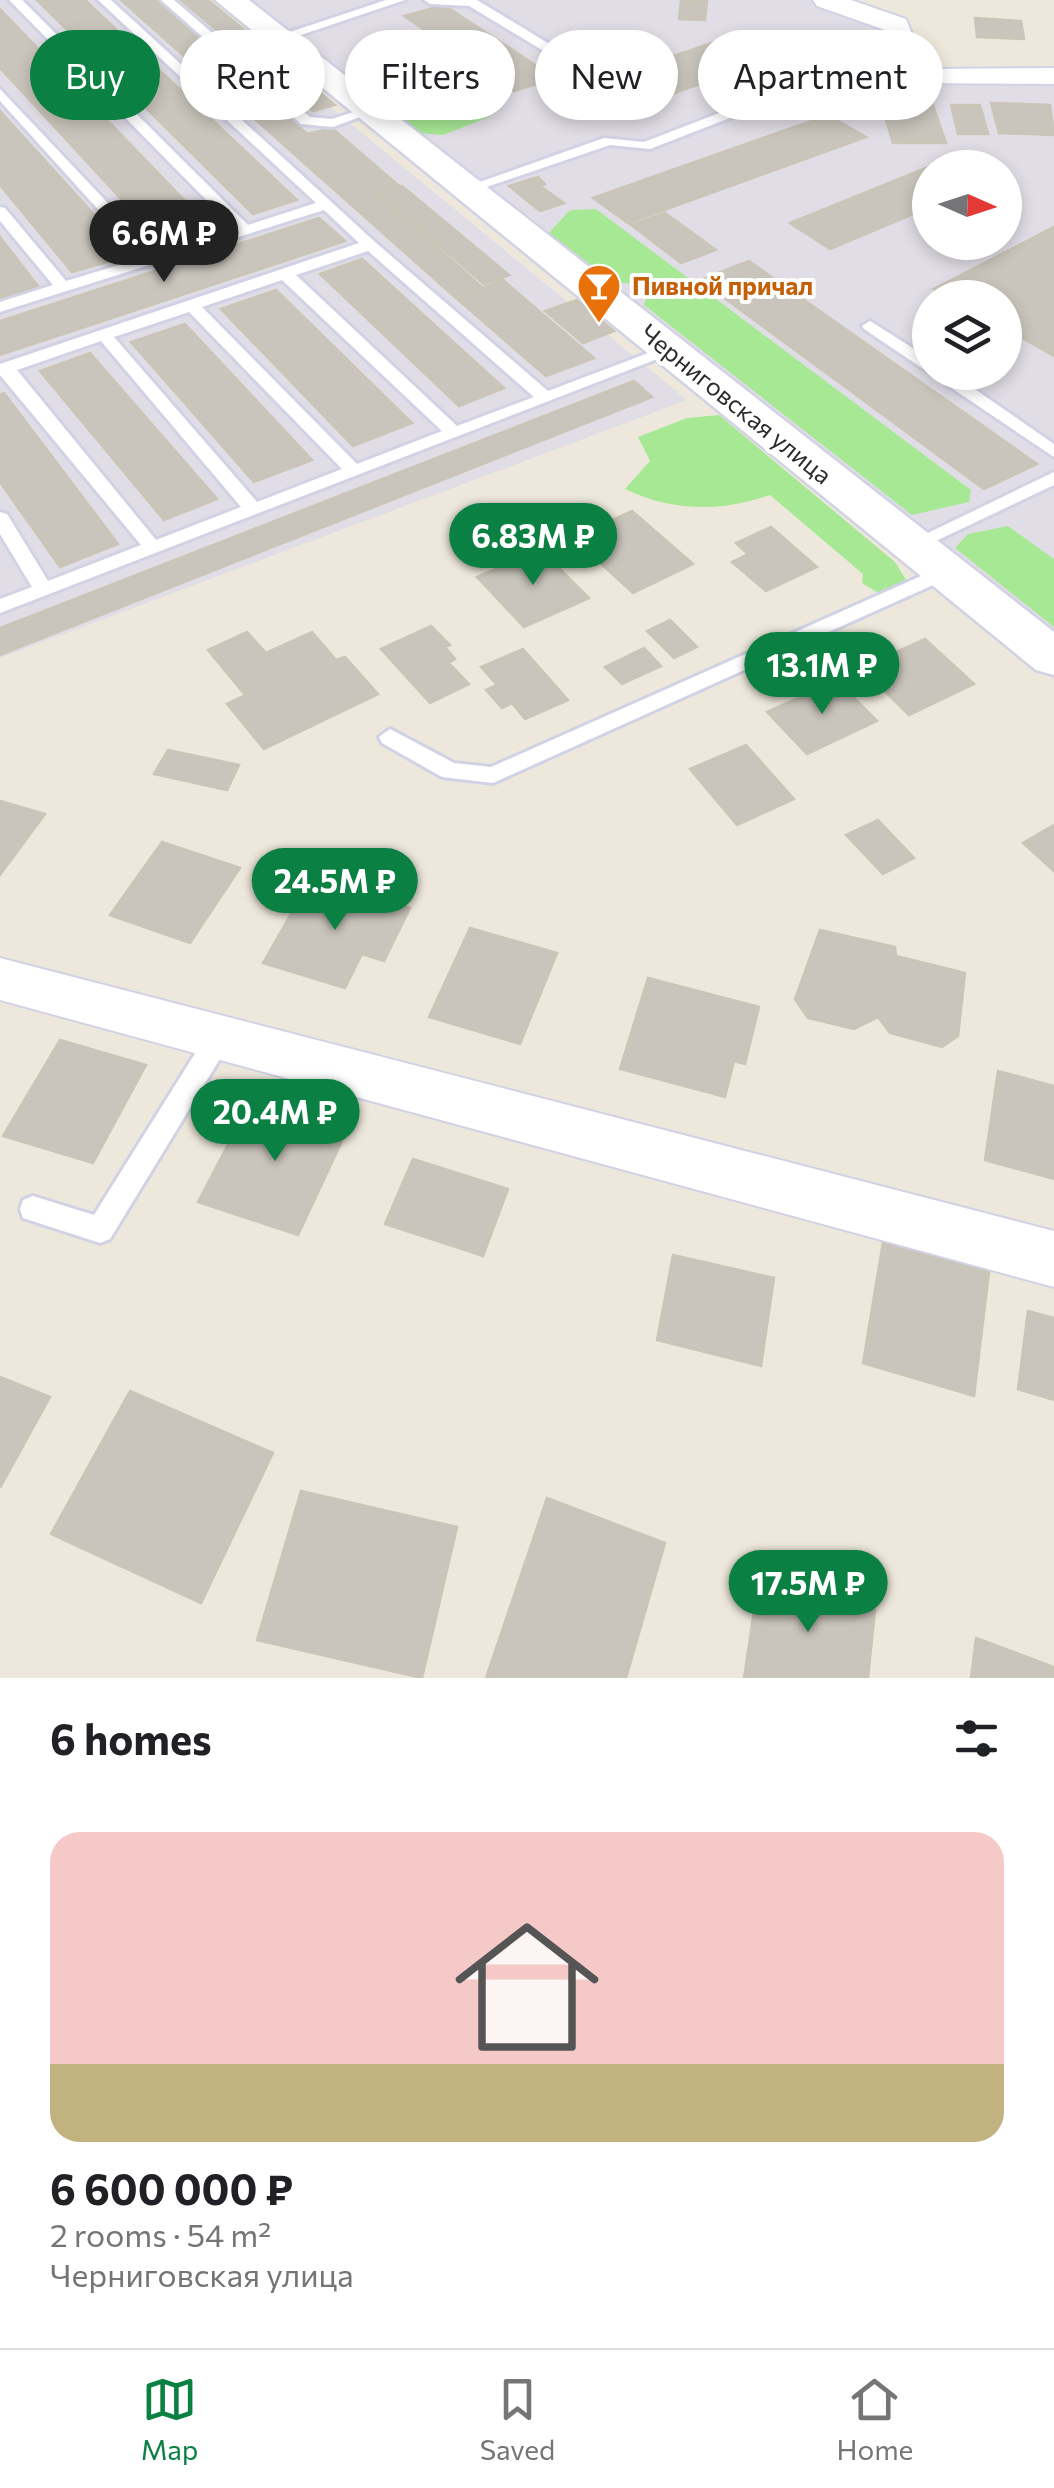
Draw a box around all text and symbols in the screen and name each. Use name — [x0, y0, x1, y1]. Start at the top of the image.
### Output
chip: Buy — [30, 30, 160, 120]
chip: Rent — [180, 30, 325, 120]
chip: Filters — [345, 30, 515, 120]
chip: New — [535, 30, 678, 120]
chip: Apartment — [698, 30, 943, 120]
north arrow — [912, 150, 1022, 260]
map controls — [912, 150, 1022, 390]
pin: 6.6M ₽ — [83, 200, 245, 285]
text: 6.6M ₽ — [111, 212, 217, 252]
bar icon: Пивной причал — [576, 263, 622, 324]
place label: Пивной причал — [632, 270, 813, 300]
button: layers — [912, 280, 1022, 390]
street label: Черниговская улица — [635, 317, 838, 490]
pin: 6.83M ₽ — [441, 503, 625, 588]
text: 6.83M ₽ — [471, 515, 595, 555]
pin: 13.1M ₽ — [730, 632, 914, 717]
text: 13.1M ₽ — [766, 644, 878, 684]
pin: 24.5M ₽ — [243, 848, 427, 933]
text: 24.5M ₽ — [274, 860, 396, 900]
pin: 20.4M ₽ — [183, 1079, 367, 1164]
text: 20.4M ₽ — [213, 1091, 337, 1131]
pin: 17.5M ₽ — [716, 1550, 900, 1635]
text: 17.5M ₽ — [751, 1562, 865, 1602]
icon: filters — [949, 1711, 1004, 1766]
text: 6 homes — [50, 1712, 212, 1764]
icon: home — [437, 1897, 617, 2077]
text: 6 600 000 ₽ — [50, 2162, 293, 2214]
text: 2 rooms · 54 m² — [50, 2214, 271, 2254]
text: Черниговская улица — [50, 2254, 354, 2294]
tab: Map — [141, 2372, 198, 2466]
tab: Saved — [480, 2372, 555, 2466]
tab: Home — [836, 2372, 913, 2466]

